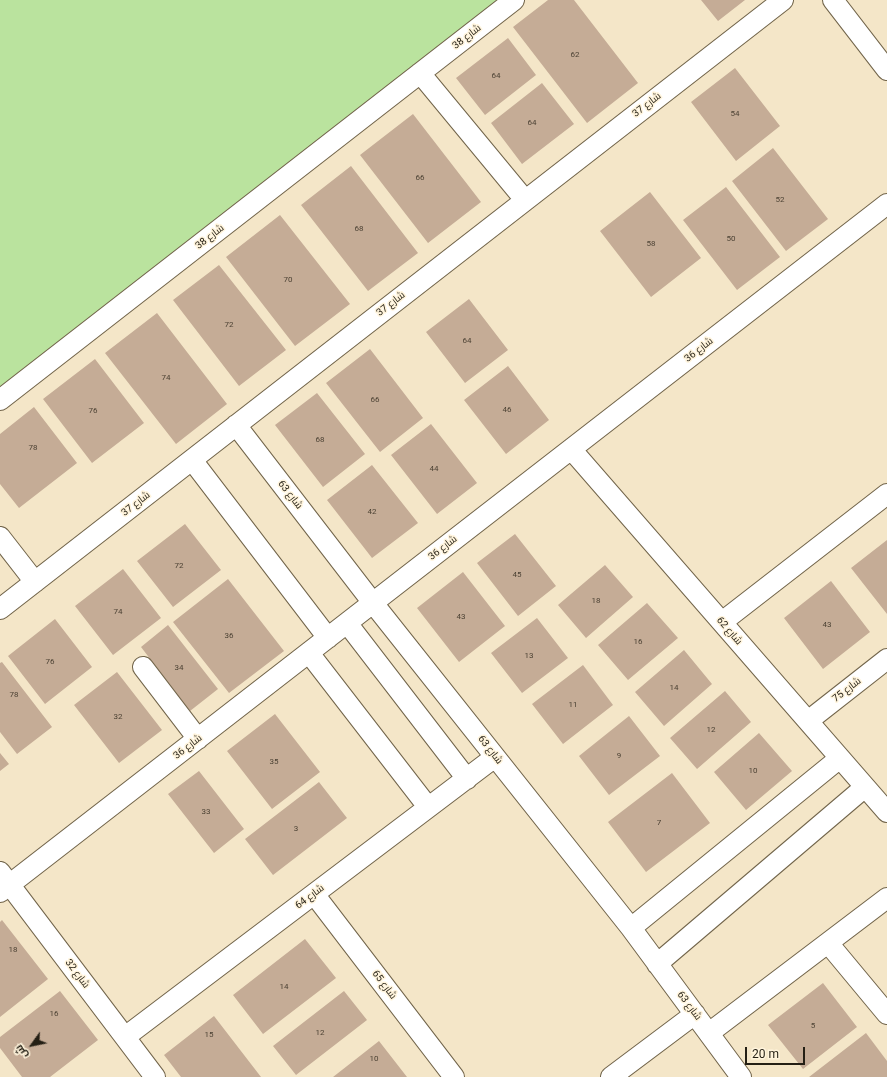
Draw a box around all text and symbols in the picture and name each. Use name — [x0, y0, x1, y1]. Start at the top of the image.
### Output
street label: شارع 38 — [450, 22, 484, 52]
house number: 62 — [571, 50, 579, 60]
house number: 64 — [492, 71, 500, 81]
street label: شارع 37 — [630, 90, 664, 120]
house number: 54 — [731, 109, 739, 119]
house number: 64 — [528, 118, 536, 128]
house number: 66 — [416, 173, 424, 183]
house number: 52 — [776, 195, 784, 205]
street label: شارع 38 — [193, 222, 227, 252]
house number: 68 — [355, 224, 363, 234]
house number: 50 — [727, 234, 735, 244]
house number: 58 — [647, 239, 655, 249]
house number: 70 — [284, 275, 292, 285]
street label: شارع 37 — [374, 289, 408, 319]
house number: 72 — [225, 320, 233, 330]
street label: شارع 36 — [682, 335, 716, 365]
house number: 64 — [463, 336, 471, 346]
house number: 74 — [162, 373, 170, 383]
house number: 66 — [371, 395, 379, 405]
house number: 46 — [503, 405, 511, 415]
house number: 76 — [89, 406, 97, 416]
house number: 68 — [316, 435, 324, 445]
house number: 78 — [29, 443, 37, 453]
house number: 44 — [430, 464, 438, 474]
street label: شارع 63 — [275, 478, 305, 512]
street label: شارع 37 — [119, 489, 153, 519]
house number: 42 — [368, 507, 376, 517]
street label: شارع 36 — [426, 533, 460, 563]
house number: 72 — [175, 561, 183, 571]
house number: 45 — [513, 570, 521, 580]
house number: 18 — [592, 596, 600, 606]
house number: 74 — [114, 607, 122, 617]
house number: 43 — [457, 612, 465, 622]
street label: شارع 62 — [714, 615, 744, 647]
house number: 43 — [823, 620, 831, 630]
house number: 36 — [225, 631, 233, 641]
house number: 16 — [634, 637, 642, 647]
house number: 13 — [525, 651, 533, 661]
house number: 76 — [46, 657, 54, 667]
house number: 34 — [175, 663, 183, 673]
street label: شارع 75 — [830, 675, 864, 705]
house number: 14 — [670, 683, 678, 693]
house number: 78 — [10, 690, 18, 700]
house number: 11 — [569, 700, 577, 710]
house number: 32 — [114, 712, 122, 722]
house number: 12 — [707, 725, 715, 735]
street label: شارع 36 — [171, 732, 205, 762]
street label: شارع 63 — [475, 733, 505, 767]
house number: 9 — [617, 751, 621, 761]
house number: 35 — [270, 757, 278, 767]
house number: 10 — [749, 766, 757, 776]
house number: 33 — [202, 807, 210, 817]
house number: 7 — [657, 818, 661, 828]
house number: 3 — [294, 824, 298, 834]
street label: شارع 64 — [293, 882, 327, 912]
house number: 18 — [9, 945, 17, 955]
street label: شارع 32 — [62, 957, 92, 991]
street label: شارع 65 — [369, 968, 399, 1002]
house number: 14 — [280, 982, 288, 992]
street label: شارع 63 — [674, 989, 704, 1023]
house number: 16 — [50, 1009, 58, 1019]
house number: 5 — [811, 1021, 815, 1031]
north arrow — [12, 1025, 52, 1065]
house number: 12 — [316, 1028, 324, 1038]
house number: 15 — [205, 1030, 213, 1040]
scale bar — [747, 1039, 807, 1065]
text: ش — [12, 1042, 31, 1061]
text: 20 m — [752, 1047, 779, 1061]
house number: 10 — [370, 1054, 378, 1064]

